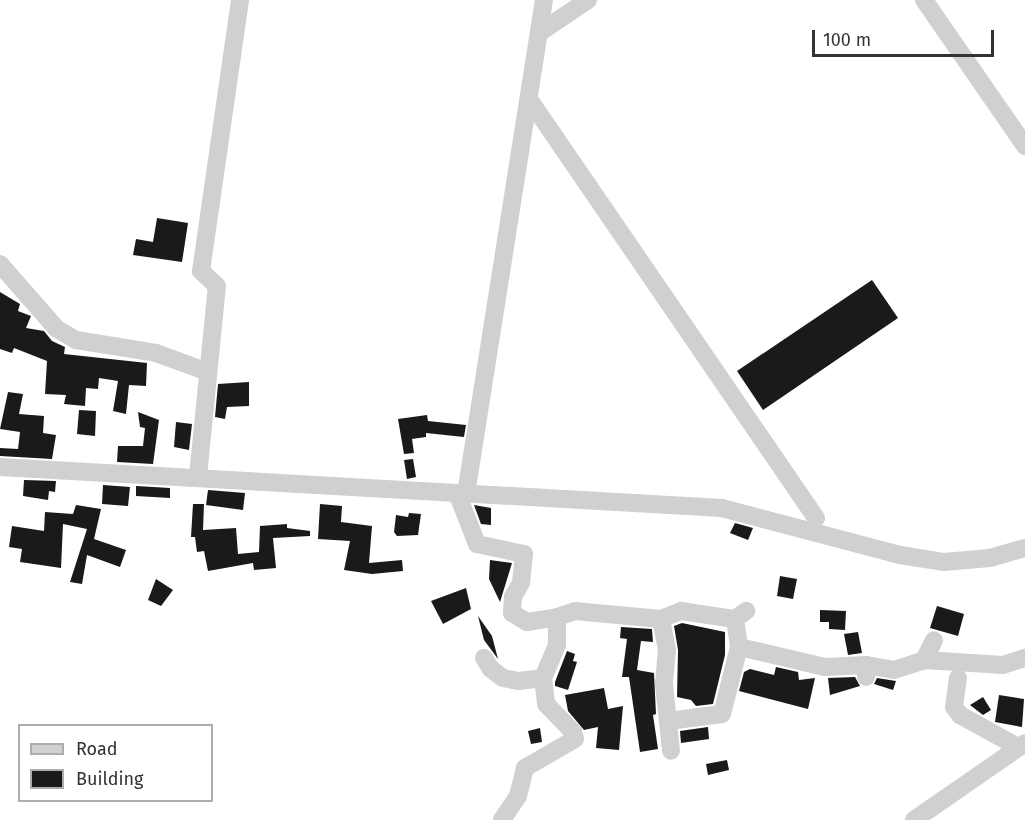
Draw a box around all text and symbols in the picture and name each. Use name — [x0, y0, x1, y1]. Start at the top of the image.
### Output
scale bar — [815, 18, 996, 56]
text: 100 m — [823, 29, 871, 51]
legend — [18, 724, 213, 802]
text: Road — [76, 738, 118, 760]
text: Building — [76, 768, 143, 790]

